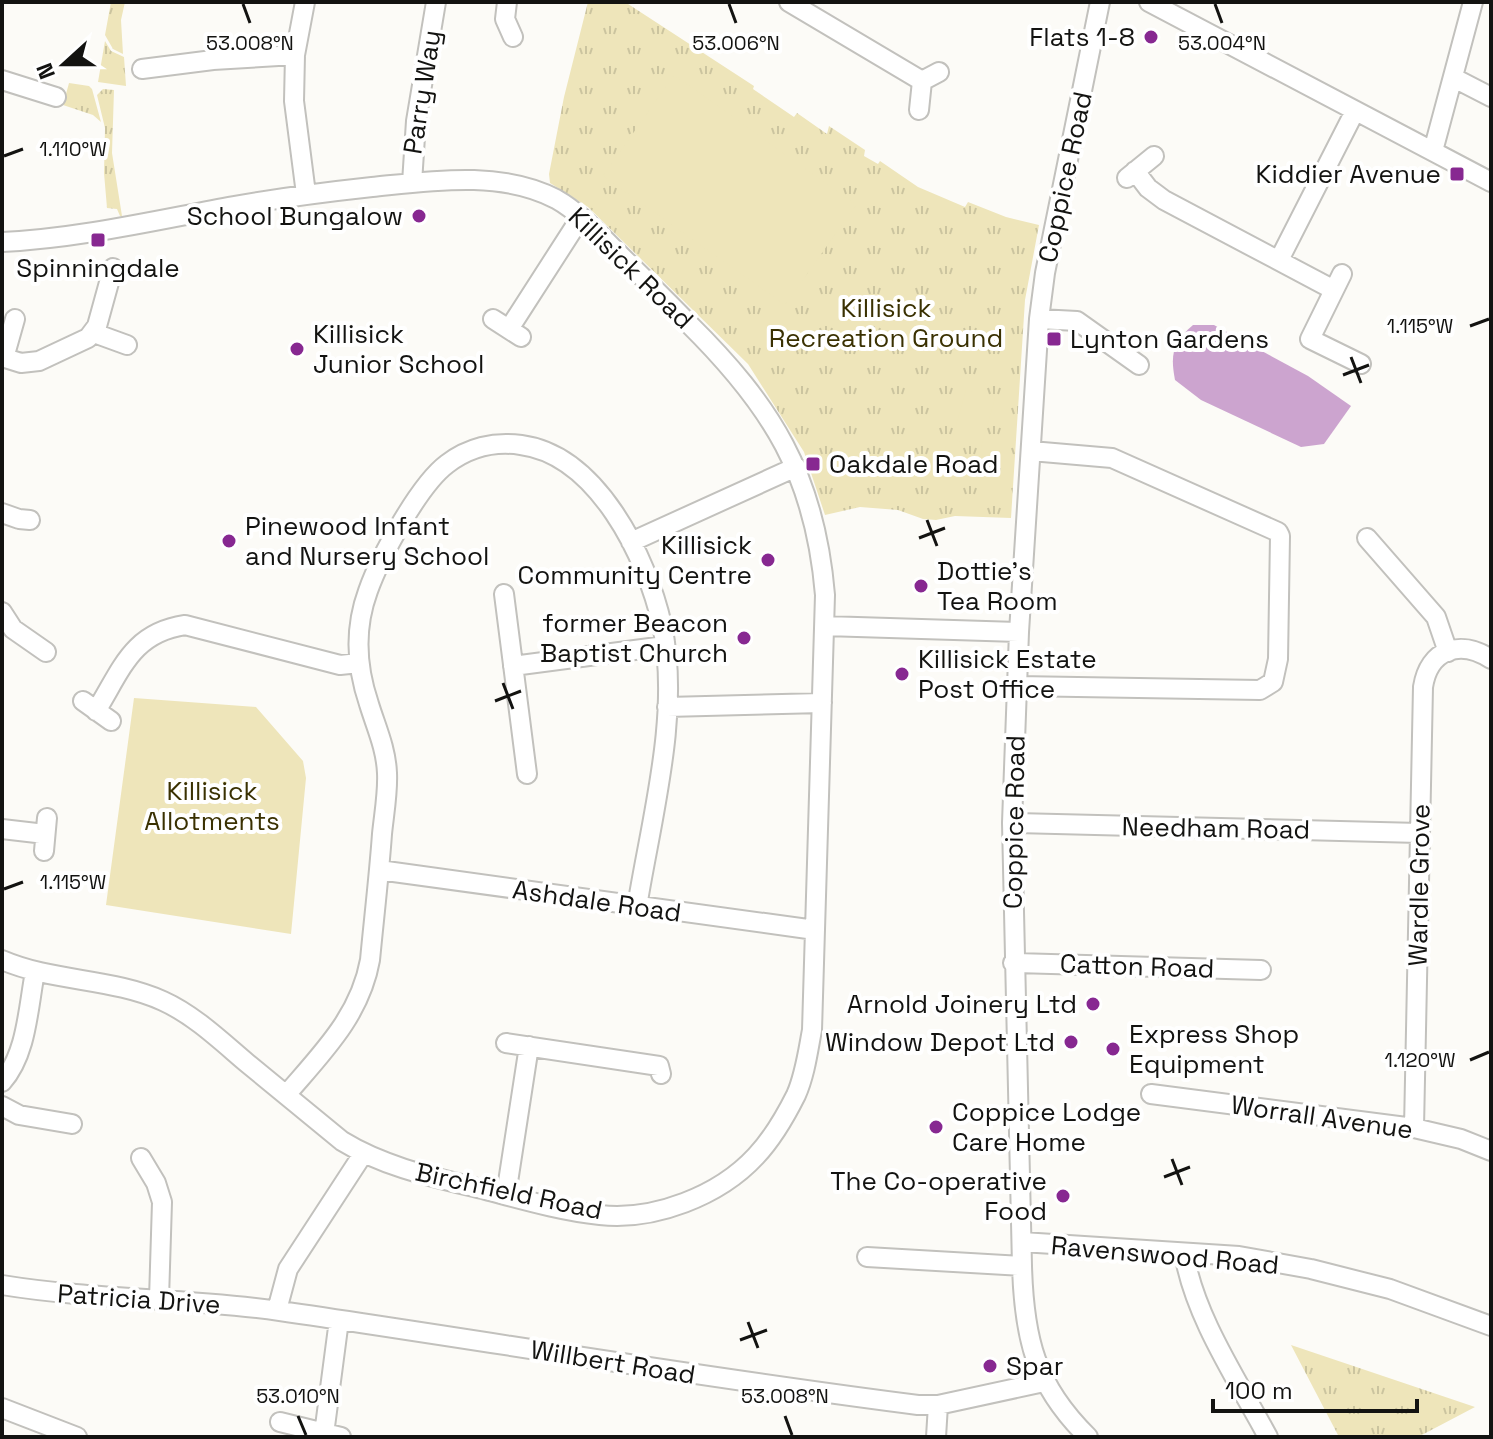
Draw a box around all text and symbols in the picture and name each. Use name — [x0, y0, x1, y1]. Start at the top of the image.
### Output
place label: Flats 1-8 — [1029, 20, 1135, 54]
north arrow — [24, 24, 104, 104]
street label: Parry Way — [395, 27, 449, 157]
marker: Flats 1-8 — [1142, 28, 1160, 46]
text: 53.008°N — [206, 30, 294, 56]
text: 53.006°N — [692, 30, 780, 56]
text: 53.004°N — [1178, 30, 1266, 56]
text: N — [30, 59, 61, 83]
street label: Coppice Road — [1030, 88, 1100, 266]
text: 1.110°W — [39, 136, 107, 162]
place label: Kiddier Avenue — [1256, 157, 1441, 191]
marker: Kiddier Avenue — [1448, 165, 1466, 183]
place label: School Bungalow — [187, 199, 403, 233]
street label: Killisick Road — [561, 200, 701, 336]
marker: School Bungalow — [410, 207, 428, 225]
marker: Spinningdale — [89, 231, 107, 249]
place label: Spinningdale — [16, 251, 180, 285]
park label: Killisick Recreation Ground — [769, 291, 1003, 355]
text: 1.115°W — [1387, 313, 1453, 339]
place label: Killisick Junior School — [313, 317, 484, 381]
place label: Lynton Gardens — [1070, 322, 1269, 356]
marker: Lynton Gardens — [1045, 330, 1063, 348]
marker: Killisick Junior School — [288, 340, 306, 358]
place label: Oakdale Road — [829, 447, 999, 481]
marker: Oakdale Road — [804, 455, 822, 473]
place label: Pinewood Infant and Nursery School — [245, 509, 489, 573]
place label: Killisick Community Centre — [518, 528, 752, 592]
marker: Pinewood Infant and Nursery School — [220, 532, 238, 550]
marker: Killisick Community Centre — [759, 551, 777, 569]
place label: Dottie's Tea Room — [937, 554, 1058, 618]
marker: Dottie's Tea Room — [912, 577, 930, 595]
place label: former Beacon Baptist Church — [540, 606, 728, 670]
marker: former Beacon Baptist Church — [735, 629, 753, 647]
place label: Killisick Estate Post Office — [918, 642, 1097, 706]
marker: Killisick Estate Post Office — [893, 665, 911, 683]
street label: Coppice Road — [995, 735, 1033, 909]
park label: Killisick Allotments — [144, 774, 280, 838]
street label: Wardle Grove — [1401, 803, 1437, 967]
street label: Needham Road — [1121, 809, 1311, 847]
text: 1.115°W — [40, 869, 106, 895]
street label: Ashdale Road — [510, 872, 684, 930]
street label: Catton Road — [1059, 946, 1215, 986]
place label: Arnold Joinery Ltd — [847, 987, 1077, 1021]
marker: Arnold Joinery Ltd — [1084, 995, 1102, 1013]
place label: Express Shop Equipment — [1129, 1017, 1299, 1081]
place label: Window Depot Ltd — [825, 1025, 1055, 1059]
marker: Window Depot Ltd — [1062, 1033, 1080, 1051]
marker: Express Shop Equipment — [1104, 1040, 1122, 1058]
text: 1.120°W — [1385, 1047, 1455, 1073]
street label: Worrall Avenue — [1229, 1087, 1415, 1147]
place label: Coppice Lodge Care Home — [952, 1095, 1141, 1159]
marker: Coppice Lodge Care Home — [927, 1118, 945, 1136]
street label: Birchfield Road — [412, 1155, 606, 1227]
place label: The Co-operative Food — [830, 1164, 1047, 1228]
marker: The Co-operative Food — [1054, 1187, 1072, 1205]
street label: Ravenswood Road — [1049, 1228, 1281, 1282]
street label: Patricia Drive — [56, 1276, 222, 1322]
street label: Willbert Road — [528, 1332, 698, 1392]
place label: Spar — [1006, 1349, 1063, 1383]
marker: Spar — [981, 1357, 999, 1375]
scale bar — [1213, 1363, 1417, 1413]
text: 100 m — [1225, 1375, 1293, 1406]
text: 53.010°N — [256, 1383, 340, 1409]
text: 53.008°N — [741, 1383, 829, 1409]

